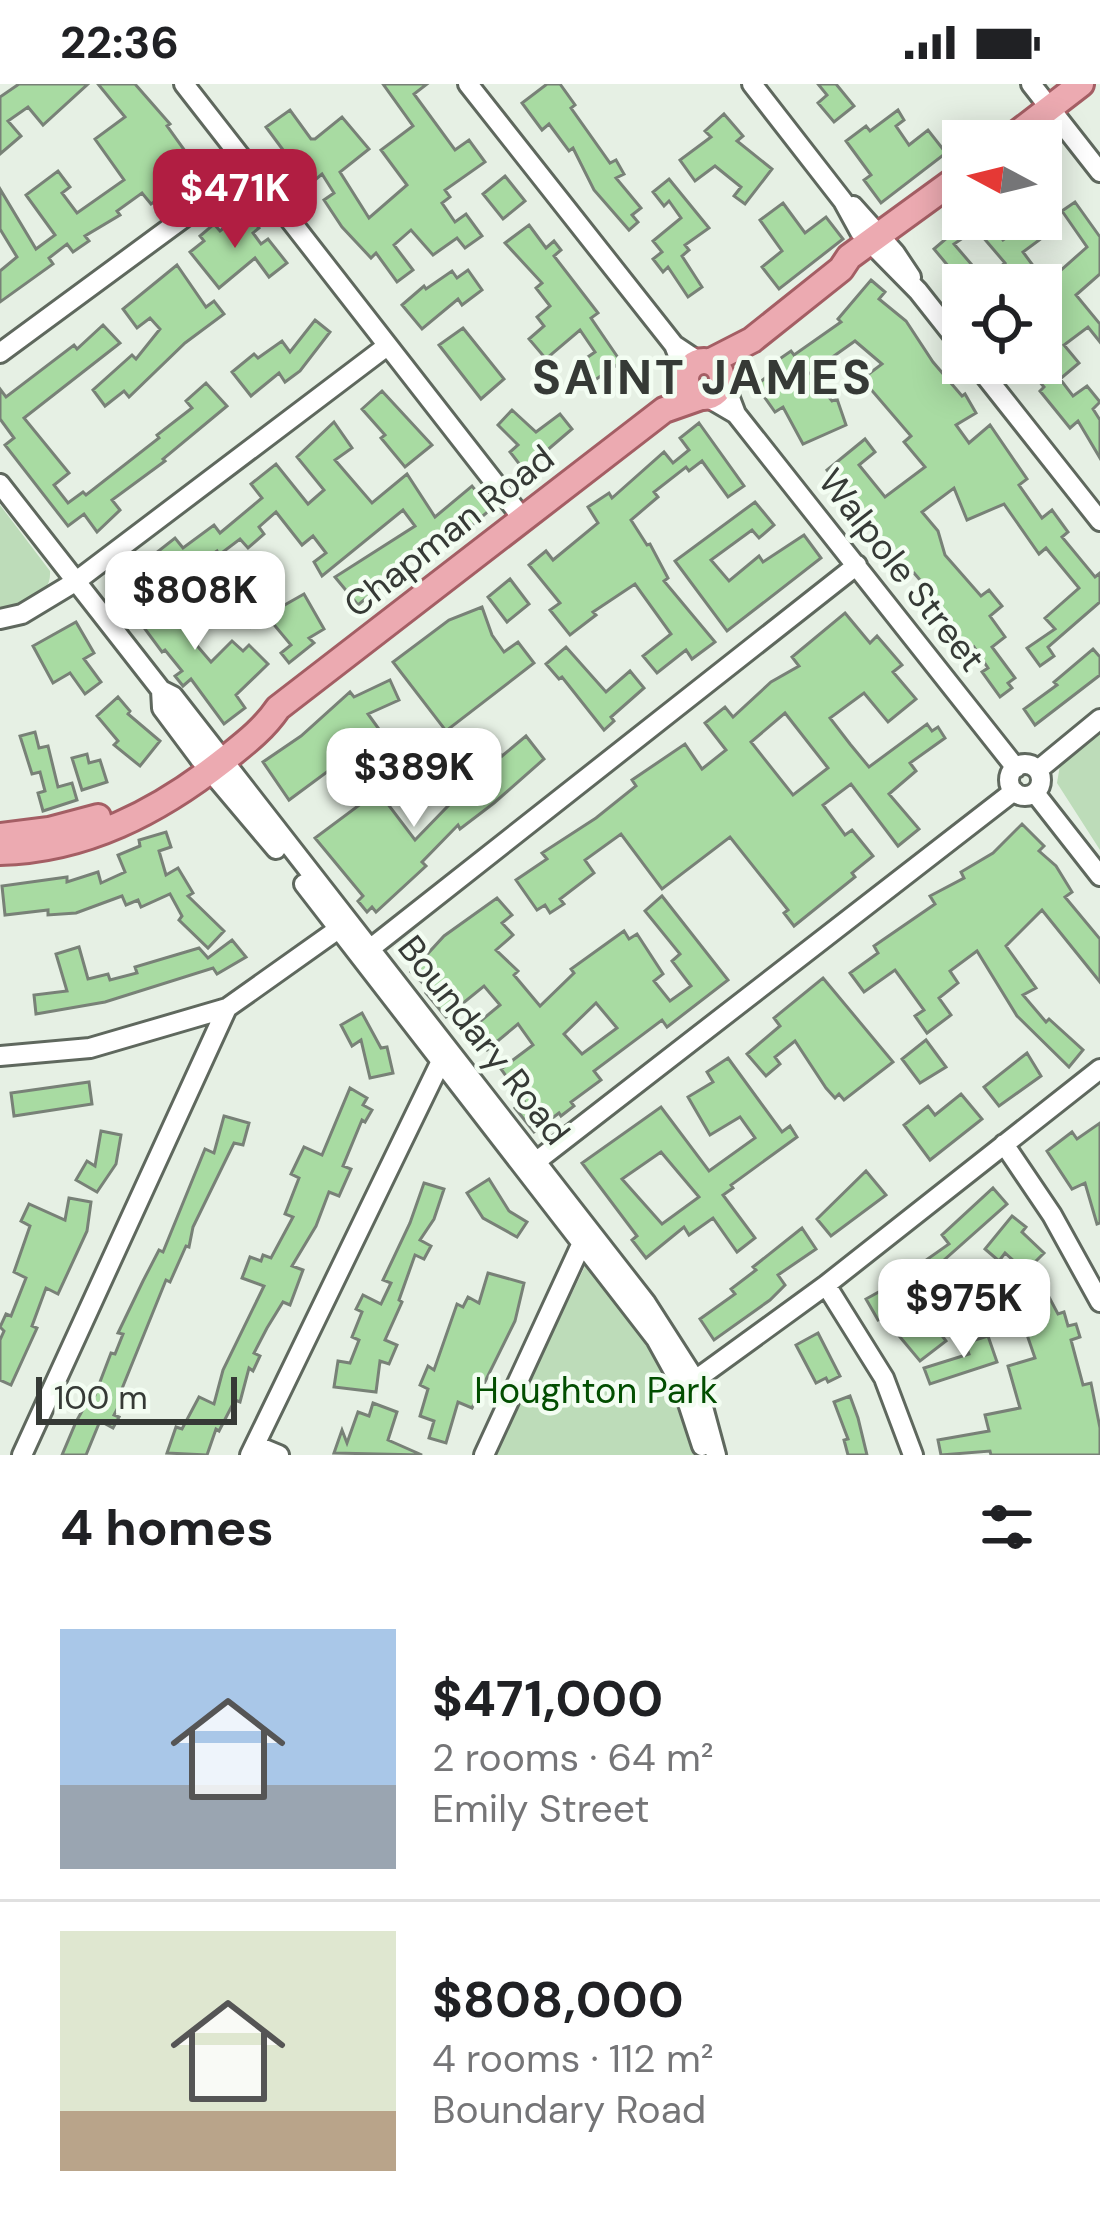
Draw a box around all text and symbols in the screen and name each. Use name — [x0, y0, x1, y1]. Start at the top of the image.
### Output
text: 22:36 — [60, 13, 179, 72]
north arrow — [942, 120, 1062, 240]
map controls — [942, 120, 1062, 384]
pin: $471K — [151, 149, 319, 251]
text: $471K — [180, 162, 290, 213]
button: locate — [942, 264, 1062, 384]
district label: SAINT JAMES — [532, 346, 874, 409]
street label: Chapman Road — [334, 434, 564, 628]
street label: Walpole Street — [808, 459, 996, 681]
pin: $808K — [111, 551, 279, 653]
text: $808K — [132, 564, 258, 615]
pin: $389K — [330, 728, 498, 830]
text: $389K — [353, 741, 475, 792]
street label: Boundary Road — [388, 926, 580, 1154]
pin: $975K — [880, 1259, 1048, 1361]
text: $975K — [905, 1272, 1023, 1323]
park label: Houghton Park — [474, 1367, 718, 1414]
scale bar — [36, 1371, 237, 1424]
text: 100 m — [54, 1376, 148, 1419]
text: 4 homes — [60, 1494, 274, 1561]
icon: filters — [974, 1494, 1040, 1560]
text: $471,000 — [432, 1665, 663, 1732]
icon: home — [156, 1677, 300, 1821]
text: 2 rooms · 64 m² — [432, 1732, 714, 1783]
text: Emily Street — [432, 1783, 649, 1834]
text: $808,000 — [432, 1966, 684, 2033]
icon: home — [156, 1979, 300, 2123]
text: 4 rooms · 112 m² — [432, 2033, 714, 2084]
text: Boundary Road — [432, 2084, 706, 2135]

